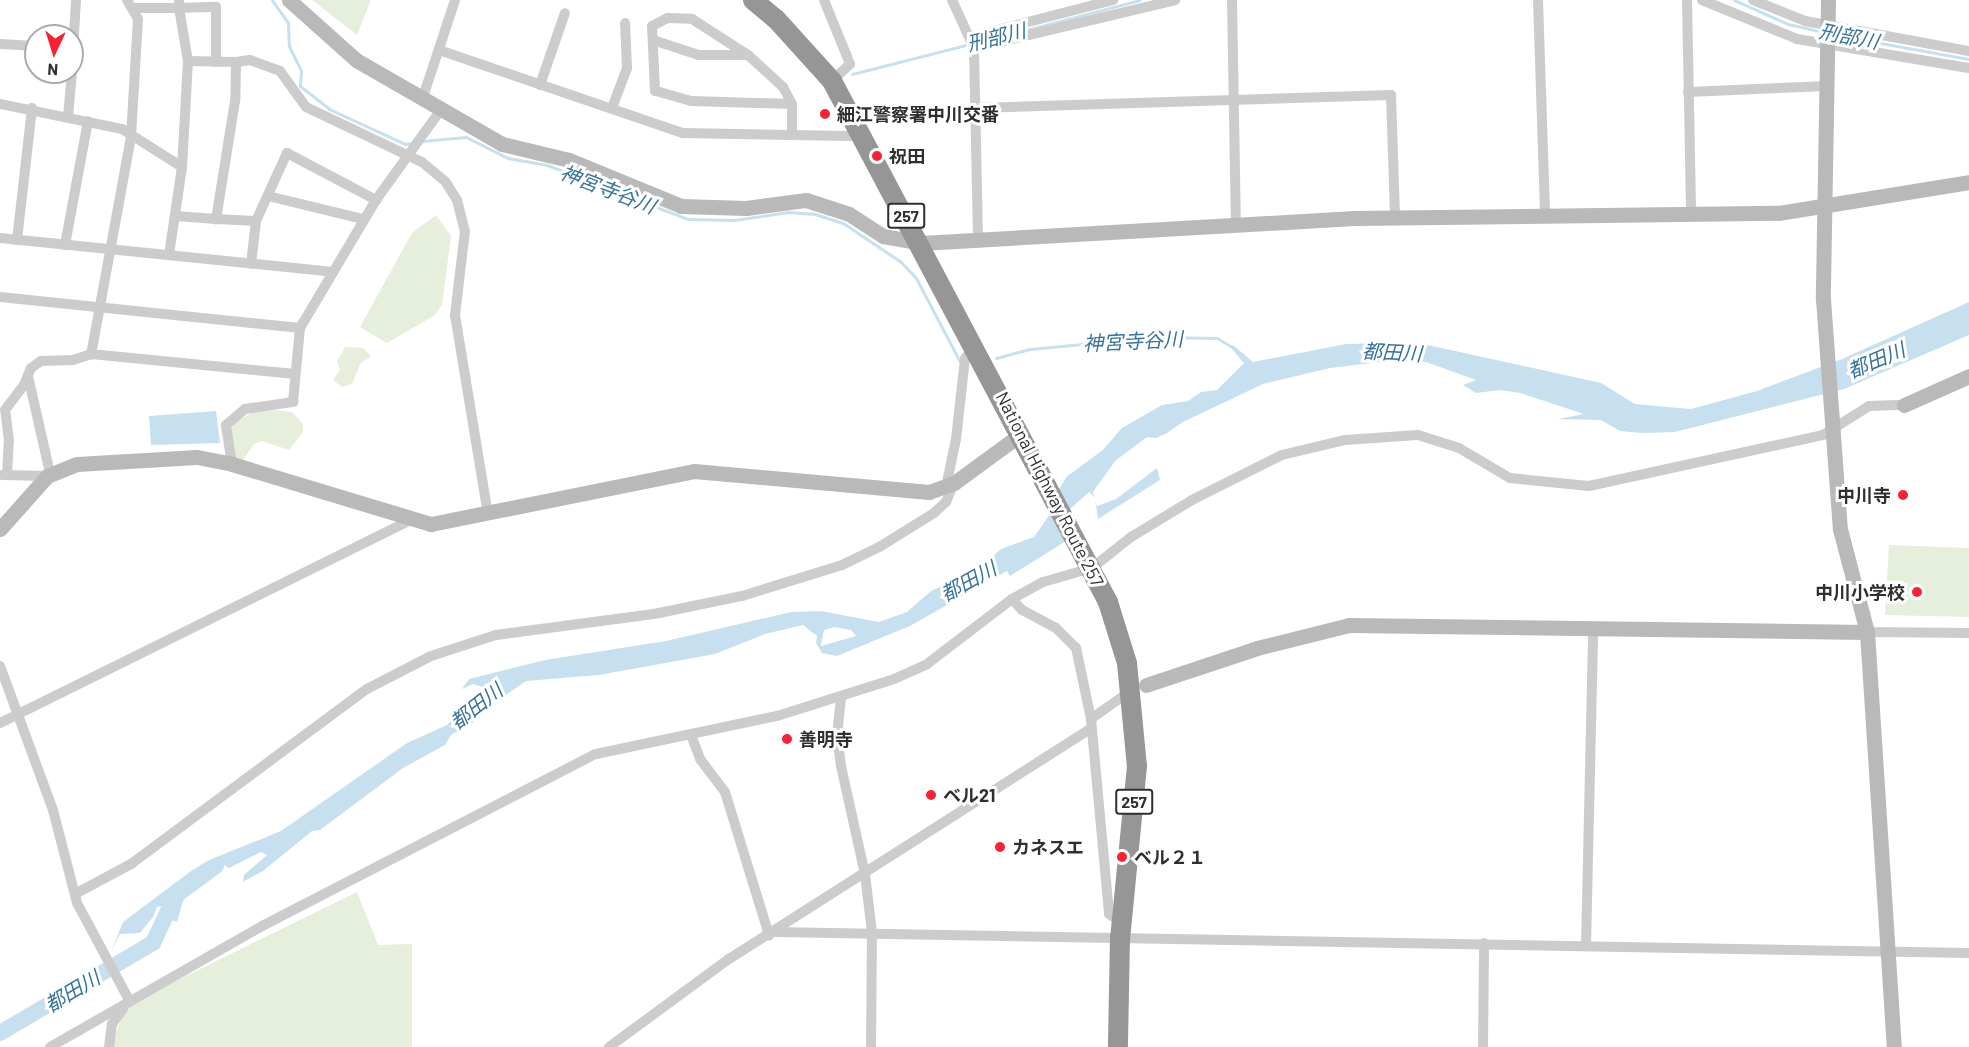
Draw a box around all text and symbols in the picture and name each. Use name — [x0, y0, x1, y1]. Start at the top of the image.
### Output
water label: 刑部川 — [964, 18, 1028, 56]
water label: 刑部川 — [1817, 18, 1881, 54]
north arrow — [24, 24, 84, 84]
text: N — [47, 61, 59, 80]
place label: 細江警察署中川交番 — [837, 103, 999, 125]
marker: 細江警察署中川交番 — [818, 107, 832, 121]
place label: 祝田 — [889, 145, 925, 167]
marker: 祝田 — [870, 149, 884, 163]
water label: 神宮寺谷川 — [557, 160, 659, 218]
road number: 257 — [886, 203, 926, 229]
water label: 神宮寺谷川 — [1082, 326, 1184, 356]
water label: 都田川 — [1844, 337, 1908, 383]
water label: 都田川 — [1361, 338, 1423, 366]
street label: National Highway Route 257 — [991, 388, 1109, 590]
place label: 中川寺 — [1837, 484, 1891, 506]
marker: 中川寺 — [1896, 488, 1910, 502]
water label: 都田川 — [936, 556, 1000, 606]
place label: 中川小学校 — [1815, 581, 1905, 603]
marker: 中川小学校 — [1910, 585, 1924, 599]
water label: 都田川 — [445, 678, 507, 734]
place label: 善明寺 — [799, 728, 853, 750]
marker: 善明寺 — [780, 732, 794, 746]
place label: ベル21 — [943, 784, 995, 806]
marker: ベル21 — [924, 788, 938, 802]
road number: 257 — [1114, 789, 1154, 815]
place label: カネスエ — [1012, 836, 1084, 858]
marker: カネスエ — [993, 840, 1007, 854]
place label: ベル２１ — [1134, 846, 1206, 868]
marker: ベル２１ — [1115, 850, 1129, 864]
water label: 都田川 — [40, 965, 104, 1017]

